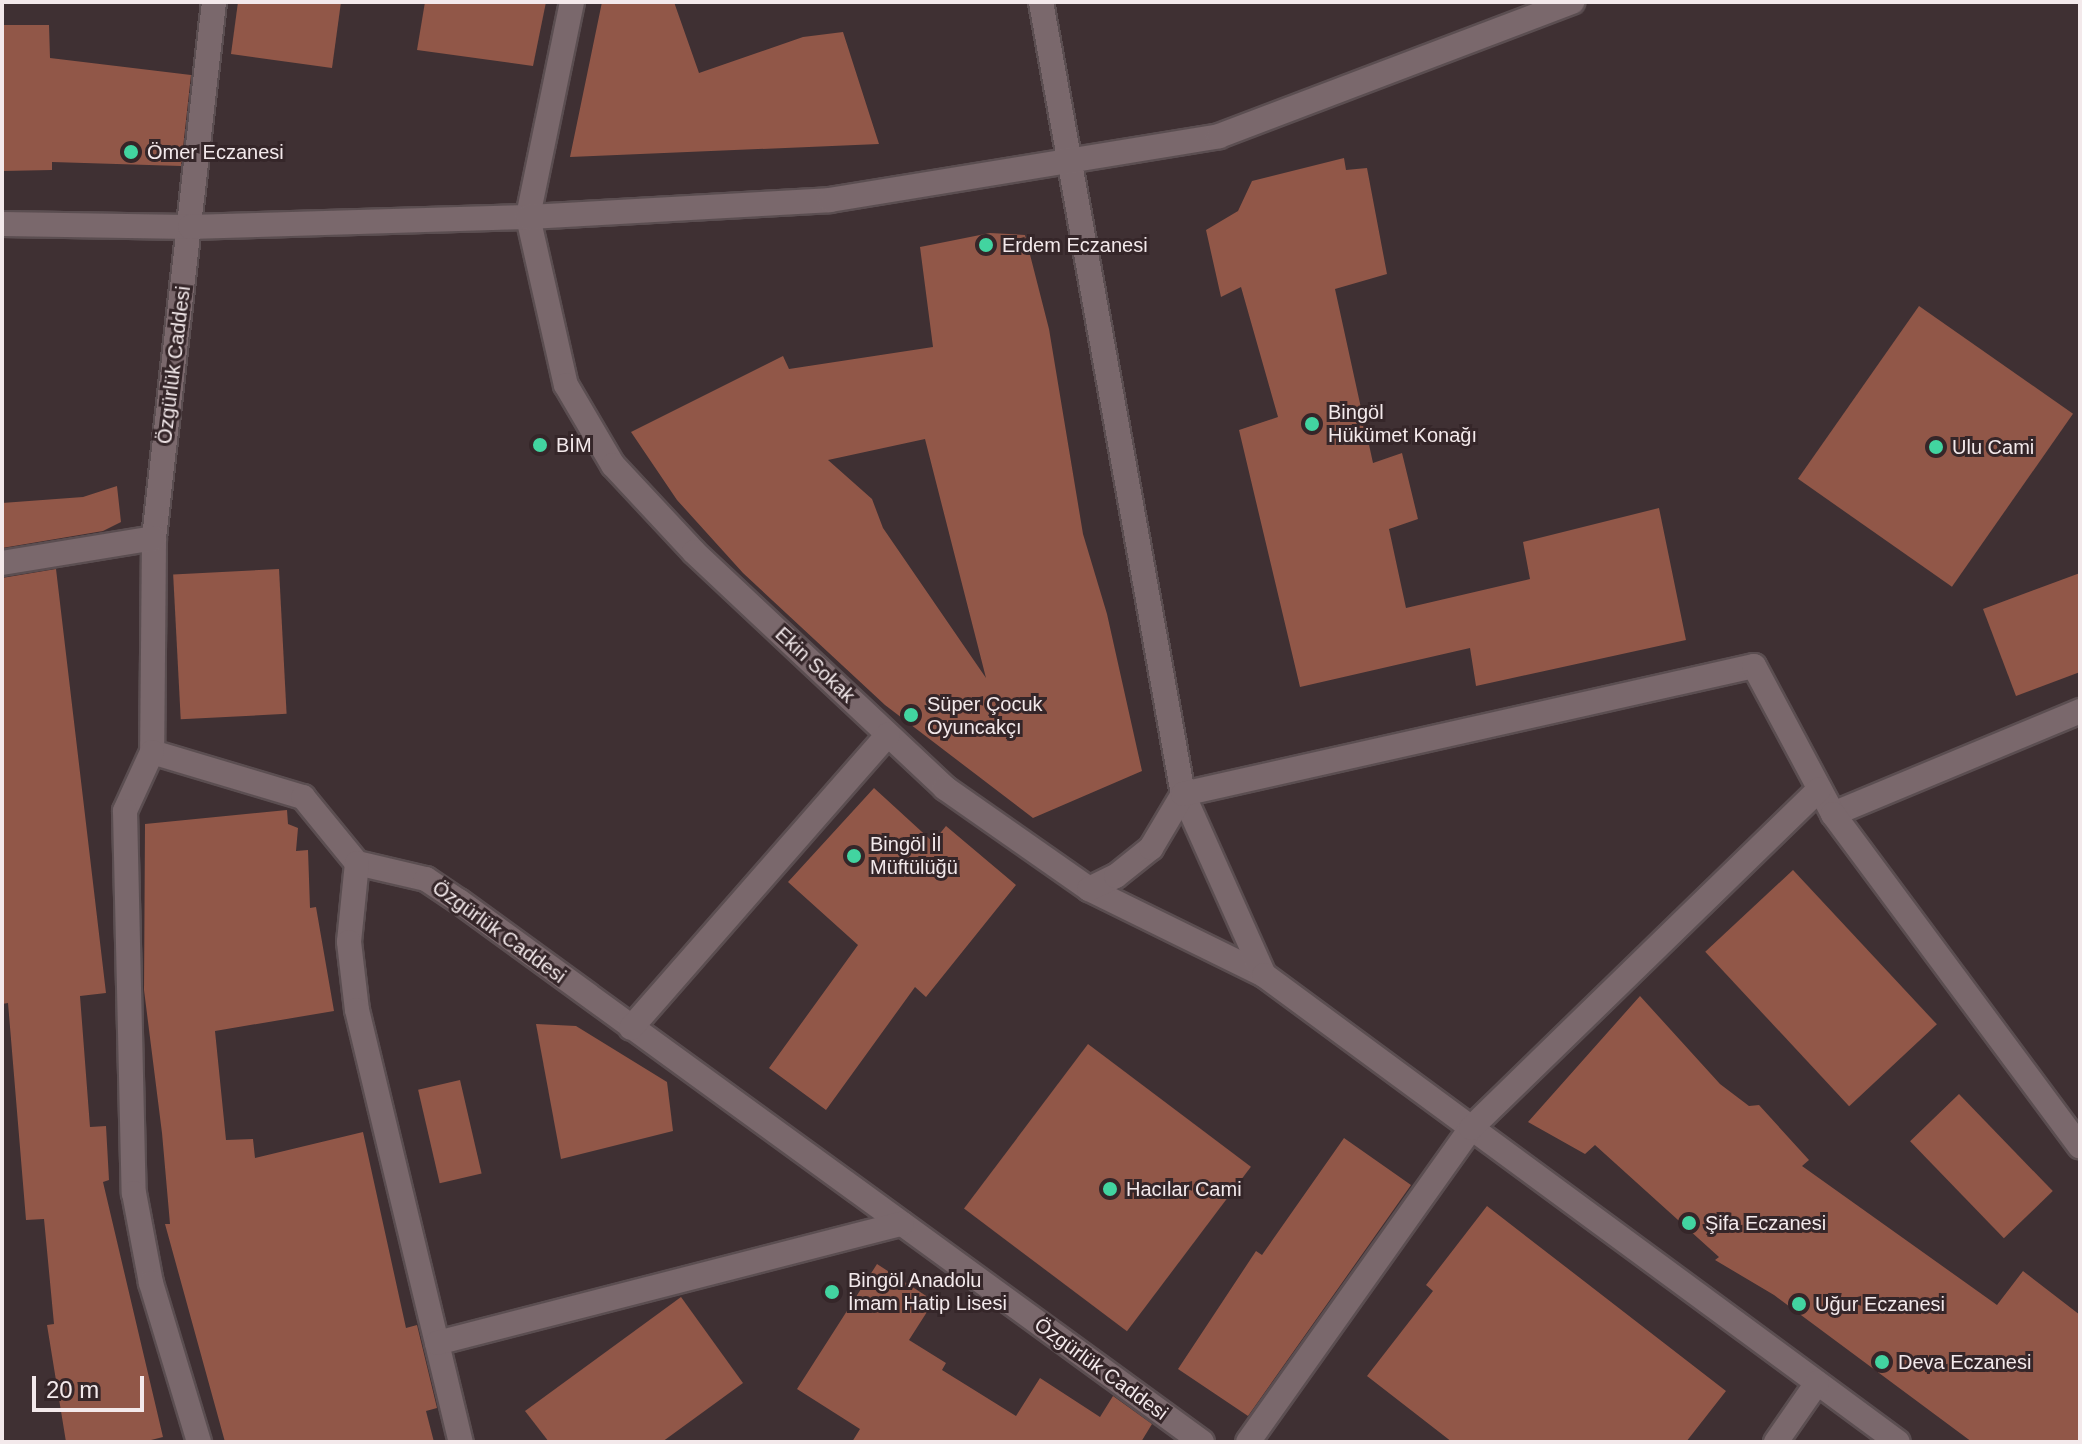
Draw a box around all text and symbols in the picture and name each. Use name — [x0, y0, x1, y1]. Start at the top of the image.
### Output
place label: Ömer Eczanesi — [147, 140, 284, 164]
marker: Ömer Eczanesi — [122, 143, 140, 161]
place label: Erdem Eczanesi — [1002, 233, 1148, 257]
marker: Erdem Eczanesi — [977, 236, 995, 254]
street label: Özgürlük Caddesi — [152, 285, 196, 445]
place label: Bingöl Hükümet Konağı — [1328, 400, 1477, 447]
marker: Bingöl Hükümet Konağı — [1303, 415, 1321, 433]
place label: BİM — [556, 433, 592, 457]
place label: Ulu Cami — [1952, 435, 2034, 459]
marker: BİM — [531, 436, 549, 454]
marker: Ulu Cami — [1927, 438, 1945, 456]
street label: Ekin Sokak — [770, 622, 860, 708]
place label: Süper Çocuk Oyuncakçı — [927, 692, 1043, 739]
marker: Süper Çocuk Oyuncakçı — [902, 706, 920, 724]
place label: Bingöl İl Müftülüğü — [870, 832, 958, 879]
marker: Bingöl İl Müftülüğü — [845, 847, 863, 865]
street label: Özgürlük Caddesi — [428, 876, 570, 988]
place label: Hacılar Cami — [1126, 1177, 1242, 1201]
marker: Hacılar Cami — [1101, 1180, 1119, 1198]
place label: Şifa Eczanesi — [1705, 1211, 1826, 1235]
marker: Şifa Eczanesi — [1680, 1214, 1698, 1232]
place label: Bingöl Anadolu İmam Hatip Lisesi — [848, 1268, 1007, 1315]
marker: Bingöl Anadolu İmam Hatip Lisesi — [823, 1283, 841, 1301]
place label: Uğur Eczanesi — [1815, 1292, 1945, 1316]
marker: Uğur Eczanesi — [1790, 1295, 1808, 1313]
street label: Özgürlük Caddesi — [1030, 1313, 1172, 1425]
place label: Deva Eczanesi — [1898, 1350, 2031, 1374]
marker: Deva Eczanesi — [1873, 1353, 1891, 1371]
scale bar — [36, 1360, 148, 1410]
text: 20 m — [46, 1376, 99, 1403]

